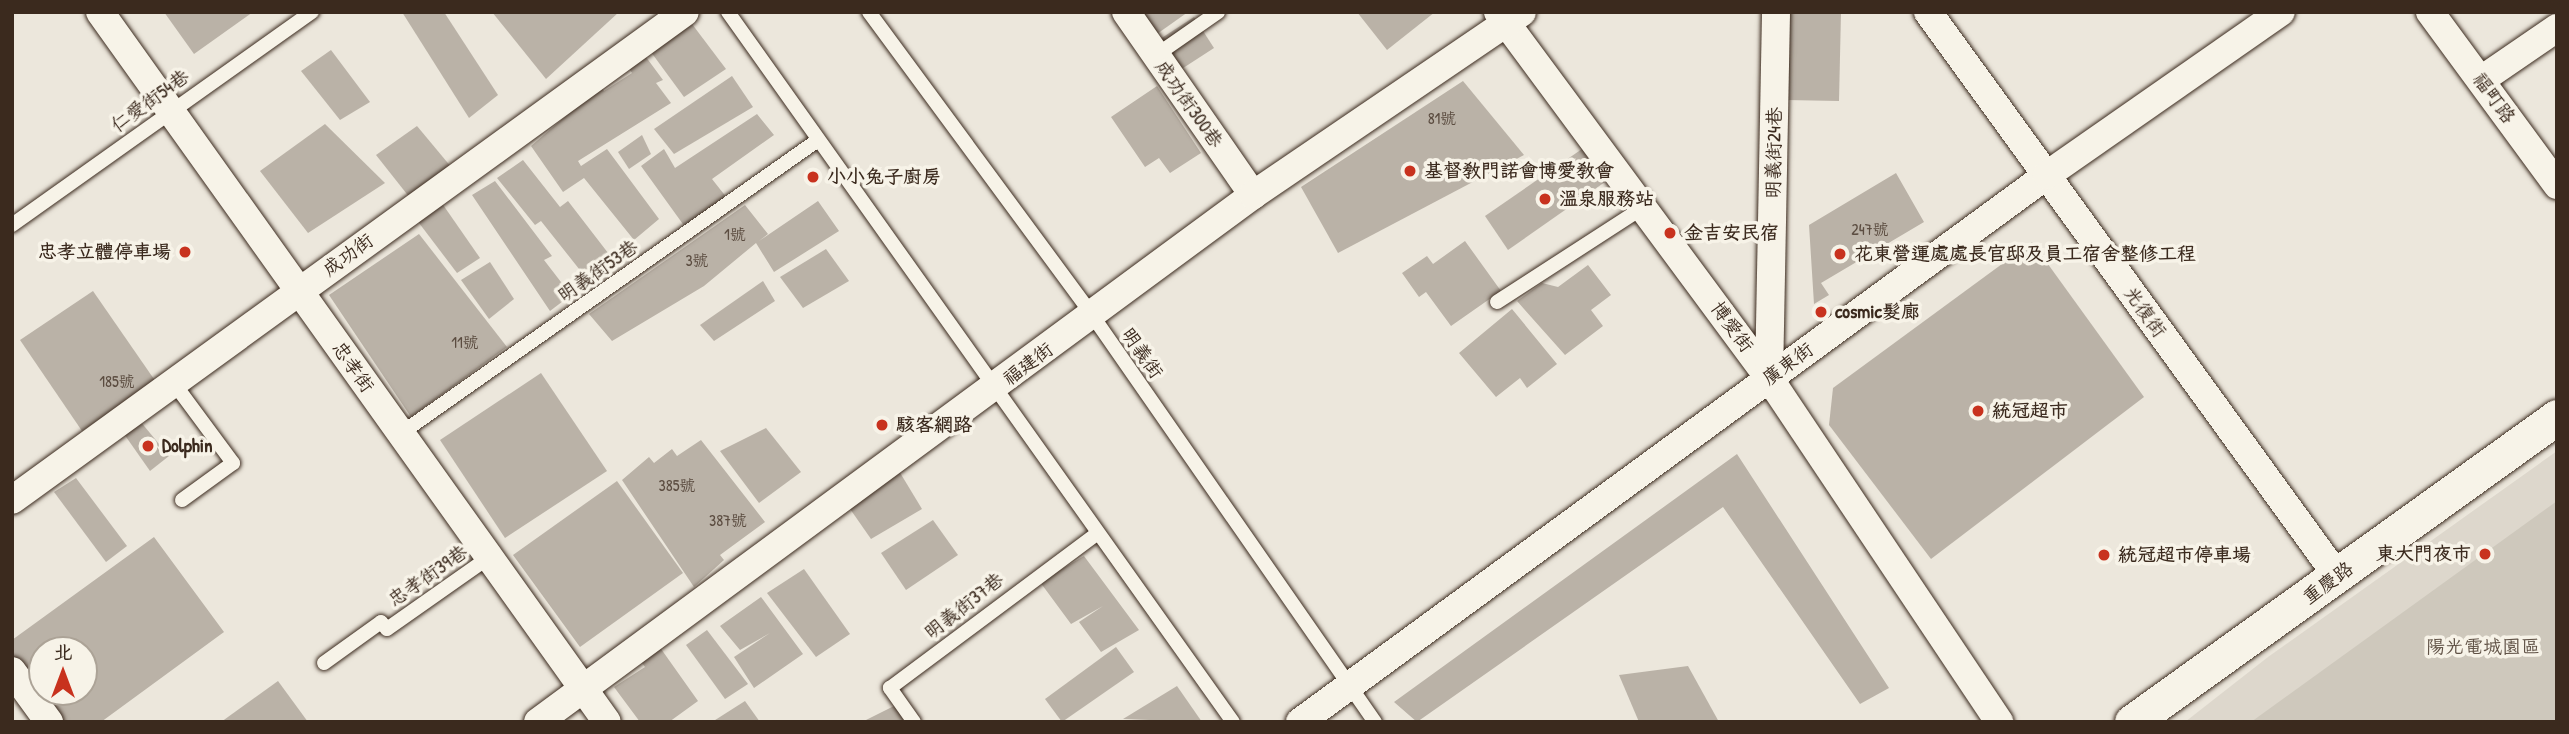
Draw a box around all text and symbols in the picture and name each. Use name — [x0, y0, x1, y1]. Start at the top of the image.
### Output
street label: 成功街300巷 — [1151, 56, 1227, 152]
street label: 仁愛街54巷 — [106, 65, 194, 137]
street label: 福町路 — [2468, 68, 2520, 128]
street label: 明義街24巷 — [1762, 107, 1786, 199]
house number: 81號 — [1428, 108, 1456, 128]
place label: 基督教門諾會博愛教會 — [1424, 160, 1614, 182]
marker: 基督教門諾會博愛教會 — [1402, 163, 1418, 179]
place label: 小小兔子廚房 — [827, 166, 941, 188]
marker: 小小兔子廚房 — [805, 169, 821, 185]
place label: 溫泉服務站 — [1559, 188, 1654, 210]
marker: 溫泉服務站 — [1537, 191, 1553, 207]
house number: 247號 — [1851, 219, 1889, 239]
place label: 金吉安民宿 — [1684, 222, 1779, 244]
house number: 1號 — [724, 224, 746, 244]
marker: 金吉安民宿 — [1662, 225, 1678, 241]
street label: 成功街 — [318, 229, 378, 281]
street label: 明義街53巷 — [554, 235, 642, 307]
place label: 忠孝立體停車場 — [38, 241, 171, 263]
place label: 花東營運處處長官邸及員工宿舍整修工程 — [1854, 243, 2196, 265]
marker: 忠孝立體停車場 — [177, 244, 193, 260]
marker: 花東營運處處長官邸及員工宿舍整修工程 — [1832, 246, 1848, 262]
house number: 3號 — [685, 250, 709, 270]
street label: 光復街 — [2119, 282, 2171, 342]
street label: 博愛街 — [1706, 297, 1758, 357]
place label: cosmic髮廊 — [1835, 301, 1920, 323]
marker: cosmic髮廊 — [1813, 304, 1829, 320]
street label: 明義街 — [1116, 323, 1168, 383]
house number: 11號 — [451, 332, 479, 352]
street label: 忠孝街 — [327, 337, 379, 397]
street label: 福建街 — [998, 338, 1058, 390]
street label: 廣東街 — [1758, 338, 1818, 390]
house number: 185號 — [99, 371, 135, 391]
place label: 統冠超市 — [1992, 400, 2068, 422]
marker: 統冠超市 — [1970, 403, 1986, 419]
place label: 駭客網路 — [896, 414, 972, 436]
marker: 駭客網路 — [874, 417, 890, 433]
place label: Dolphin — [162, 435, 213, 457]
marker: Dolphin — [140, 438, 156, 454]
house number: 385號 — [659, 475, 695, 495]
house number: 387號 — [709, 510, 747, 530]
street label: 忠孝街39巷 — [384, 540, 472, 612]
place label: 東大門夜市 — [2376, 543, 2471, 565]
place label: 統冠超市停車場 — [2118, 544, 2251, 566]
marker: 東大門夜市 — [2477, 546, 2493, 562]
marker: 統冠超市停車場 — [2096, 547, 2112, 563]
street label: 重慶路 — [2298, 557, 2358, 609]
street label: 明義街37巷 — [920, 568, 1008, 644]
north arrow — [28, 636, 98, 706]
park label: 陽光電城園區 — [2426, 636, 2540, 658]
text: 北 — [53, 639, 73, 665]

